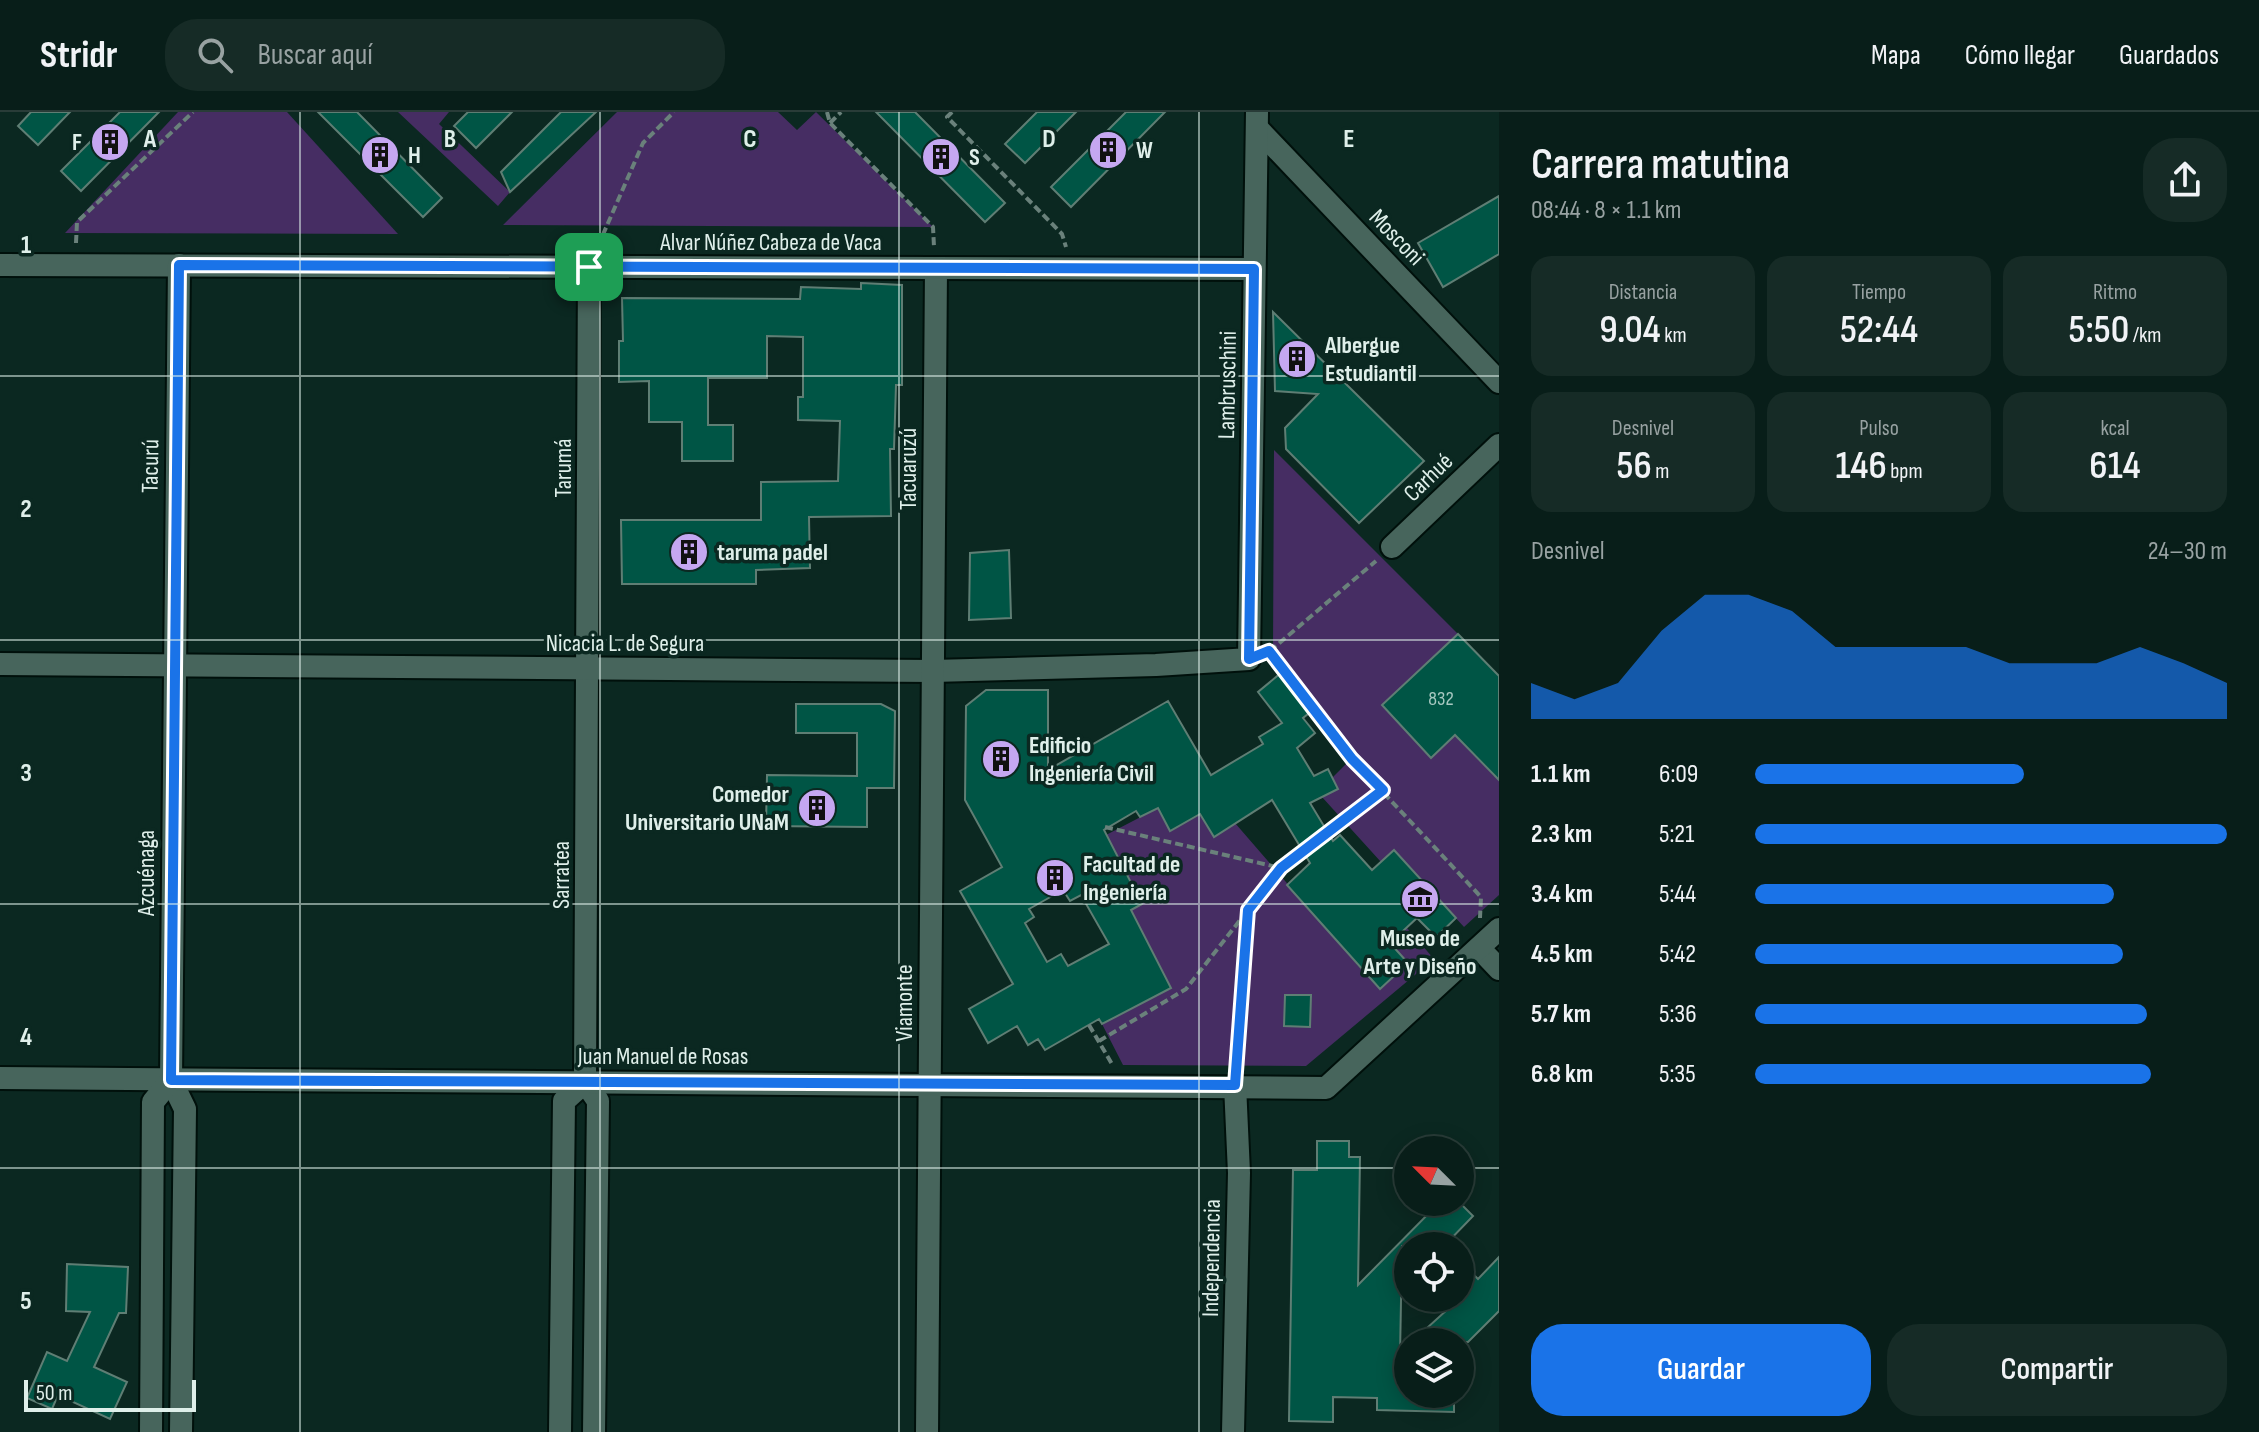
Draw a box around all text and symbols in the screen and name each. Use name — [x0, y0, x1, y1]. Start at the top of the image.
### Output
search box — [165, 19, 725, 91]
text: Stridr — [40, 33, 117, 78]
icon: search — [193, 33, 237, 77]
text: Buscar aquí — [257, 37, 373, 73]
text: Mapa — [1871, 39, 1921, 72]
text: Cómo llegar — [1965, 39, 2075, 72]
text: Guardados — [2119, 39, 2219, 72]
building icon: F — [89, 121, 131, 163]
text: A — [143, 124, 157, 155]
text: B — [444, 124, 456, 155]
text: C — [743, 124, 757, 155]
text: D — [1042, 124, 1056, 155]
text: E — [1343, 124, 1355, 155]
place label: F — [72, 128, 82, 157]
building icon: W — [1087, 129, 1129, 171]
building icon: H — [359, 134, 401, 176]
building icon: S — [920, 136, 962, 178]
place label: W — [1136, 136, 1153, 165]
text: Carrera matutina — [1531, 138, 1790, 191]
button: share — [2143, 138, 2227, 222]
place label: H — [408, 141, 421, 170]
place label: S — [969, 143, 980, 172]
text: 08:44 · 8 × 1.1 km — [1531, 195, 1681, 226]
street label: Mosconi — [1363, 203, 1430, 272]
street label: Alvar Núñez Cabeza de Vaca — [659, 228, 882, 257]
text: 1 — [21, 230, 31, 261]
pin — [555, 233, 623, 301]
icon: arrive — [567, 245, 611, 289]
text: Distancia — [1609, 279, 1677, 306]
text: Tiempo — [1852, 279, 1906, 306]
text: Ritmo — [2093, 279, 2137, 306]
text: 9.04 — [1599, 306, 1661, 354]
text: 52:44 — [1840, 306, 1918, 354]
text: 5:50 — [2069, 306, 2129, 354]
text: km — [1661, 322, 1687, 349]
text: /km — [2129, 322, 2161, 349]
street label: Lambruschini — [1212, 331, 1243, 439]
place label: Albergue Estudiantil — [1324, 331, 1417, 388]
building icon: Albergue Estudiantil — [1276, 338, 1318, 380]
text: Desnivel — [1612, 415, 1674, 442]
text: Pulso — [1859, 415, 1899, 442]
text: kcal — [2100, 415, 2130, 442]
street label: Tacuaruzú — [894, 428, 923, 510]
street label: Tacurú — [136, 439, 165, 493]
street label: Tarumá — [549, 439, 578, 497]
text: 56 — [1617, 442, 1652, 490]
text: 146 — [1835, 442, 1887, 490]
text: 614 — [2089, 442, 2141, 490]
street label: Carhué — [1398, 447, 1459, 508]
text: m — [1652, 458, 1669, 485]
text: bpm — [1887, 458, 1923, 485]
text: 2 — [20, 494, 32, 525]
building icon: taruma padel — [668, 531, 710, 573]
text: Desnivel — [1531, 536, 1605, 567]
text: 24–30 m — [2148, 536, 2227, 567]
place label: taruma padel — [717, 538, 828, 567]
street label: Nicacia L. de Segura — [546, 629, 704, 658]
house number: 832 — [1428, 687, 1454, 711]
place label: Edificio Ingeniería Civil — [1029, 731, 1154, 788]
building icon: Edificio Ingeniería Civil — [980, 738, 1022, 780]
text: 3 — [20, 758, 32, 789]
text: 1.1 km — [1531, 759, 1590, 790]
text: 6:09 — [1659, 759, 1698, 790]
place label: Comedor Universitario UNaM — [625, 780, 790, 837]
building icon: Comedor Universitario UNaM — [796, 787, 838, 829]
text: 2.3 km — [1531, 819, 1592, 850]
text: 5:21 — [1659, 819, 1694, 850]
street label: Azcuénaga — [132, 830, 161, 917]
street label: Sarratea — [547, 841, 576, 909]
place label: Facultad de Ingeniería — [1083, 850, 1180, 907]
building icon: Facultad de Ingeniería — [1034, 857, 1076, 899]
museum icon: Museo de Arte y Diseño — [1399, 878, 1441, 920]
text: 3.4 km — [1531, 879, 1593, 910]
text: 5:44 — [1659, 879, 1696, 910]
place label: Museo de Arte y Diseño — [1363, 924, 1476, 981]
text: 4.5 km — [1531, 939, 1593, 970]
text: 5:42 — [1659, 939, 1696, 970]
street label: Viamonte — [890, 964, 919, 1042]
text: 5.7 km — [1531, 999, 1591, 1030]
text: 5:36 — [1659, 999, 1697, 1030]
text: 4 — [20, 1022, 32, 1053]
street label: Juan Manuel de Rosas — [577, 1042, 748, 1071]
text: 6.8 km — [1531, 1059, 1593, 1090]
text: 5:35 — [1659, 1059, 1696, 1090]
north arrow — [1394, 1136, 1474, 1216]
map controls — [1394, 1136, 1474, 1408]
street label: Independencia — [1196, 1199, 1227, 1317]
button: locate — [1394, 1232, 1474, 1312]
text: 5 — [20, 1286, 32, 1317]
button: Guardar — [1531, 1324, 1871, 1416]
button: Compartir — [1887, 1324, 2227, 1416]
button: layers — [1394, 1328, 1474, 1408]
scale bar — [24, 1376, 196, 1412]
text: 50 m — [36, 1380, 72, 1407]

